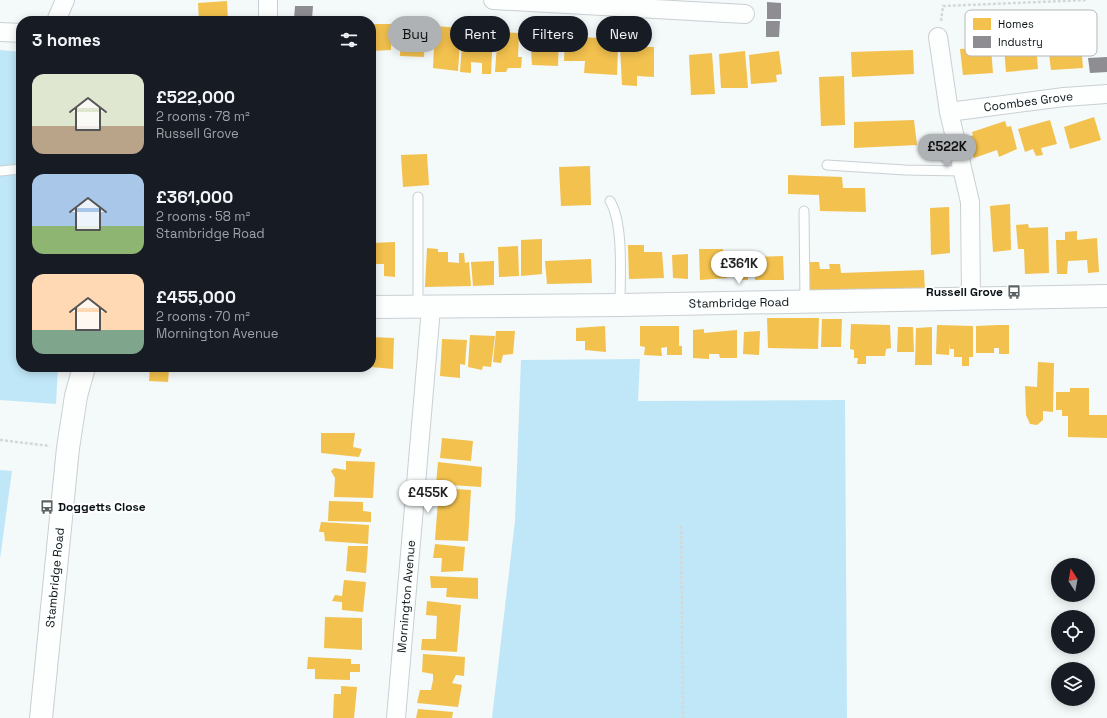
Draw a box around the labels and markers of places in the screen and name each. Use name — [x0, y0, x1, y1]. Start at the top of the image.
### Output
pin: £522K — [919, 134, 975, 168]
pin: £361K — [711, 251, 767, 285]
place label: Russell Grove — [926, 284, 1003, 300]
bus stop icon: Russell Grove — [1006, 284, 1022, 300]
pin: £455K — [400, 480, 456, 514]
bus stop icon: Doggetts Close — [39, 499, 55, 515]
place label: Doggetts Close — [58, 499, 146, 515]

